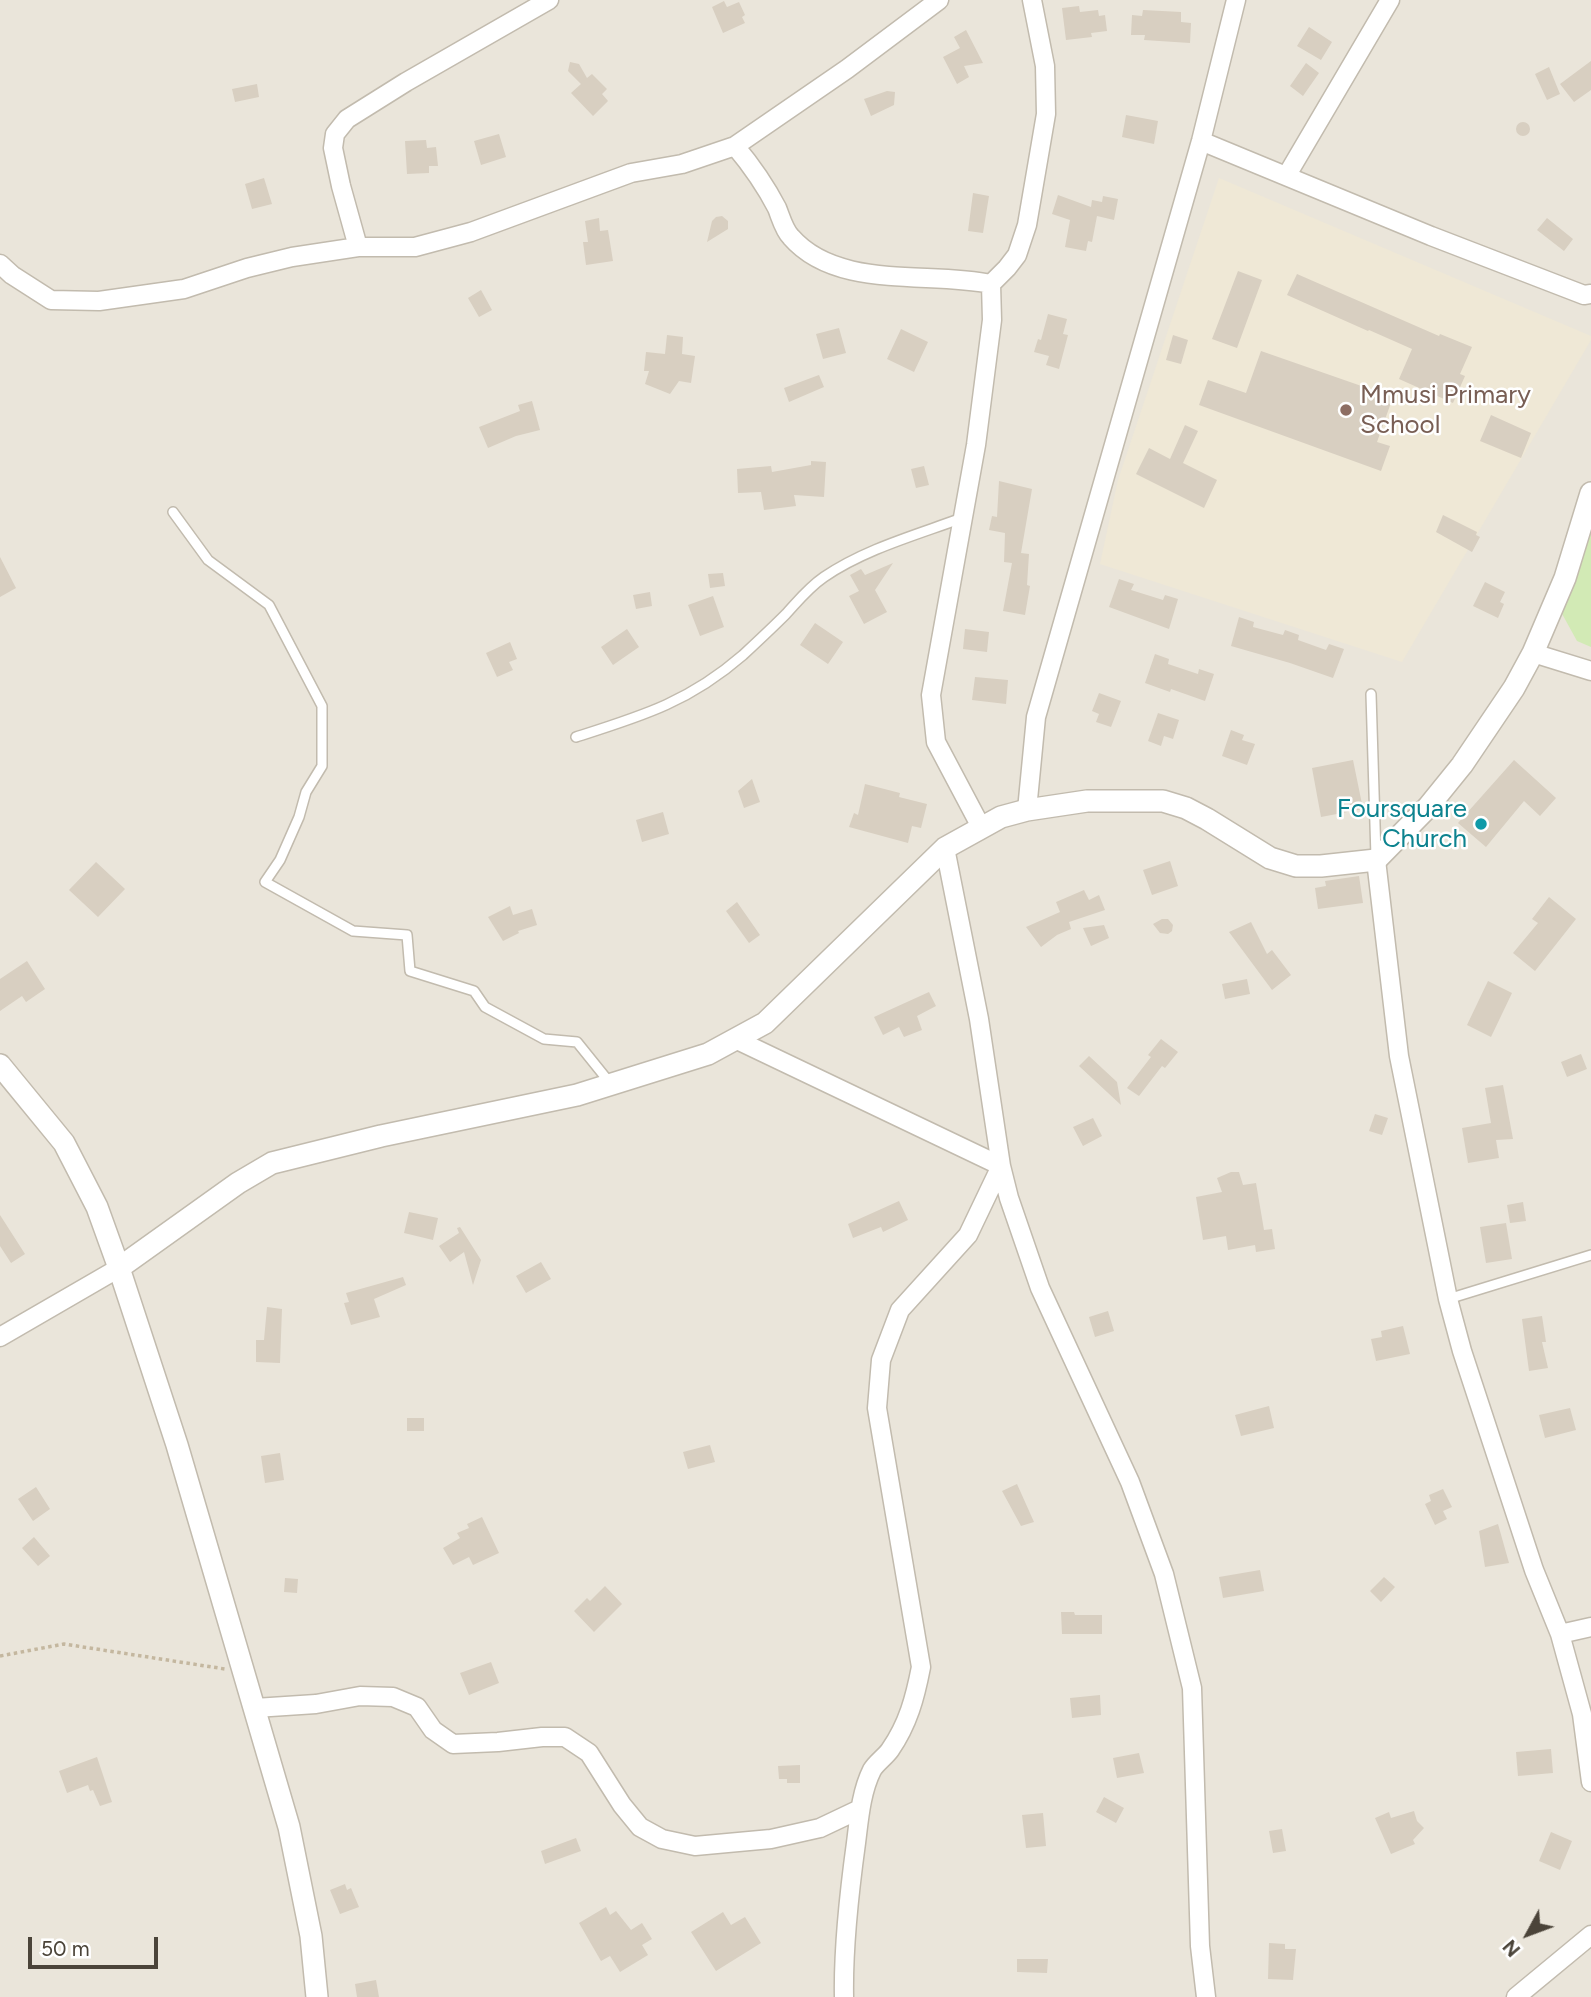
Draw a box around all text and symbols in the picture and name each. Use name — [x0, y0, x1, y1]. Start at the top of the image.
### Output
place label: Mmusi Primary School — [1360, 379, 1531, 440]
marker: Mmusi Primary School — [1338, 402, 1354, 418]
place label: Foursquare Church — [1337, 793, 1467, 854]
marker: Foursquare Church — [1473, 816, 1489, 832]
north arrow — [1493, 1899, 1563, 1969]
scale bar — [32, 1924, 161, 1968]
text: N — [1498, 1935, 1525, 1961]
text: 50 m — [41, 1936, 90, 1961]

